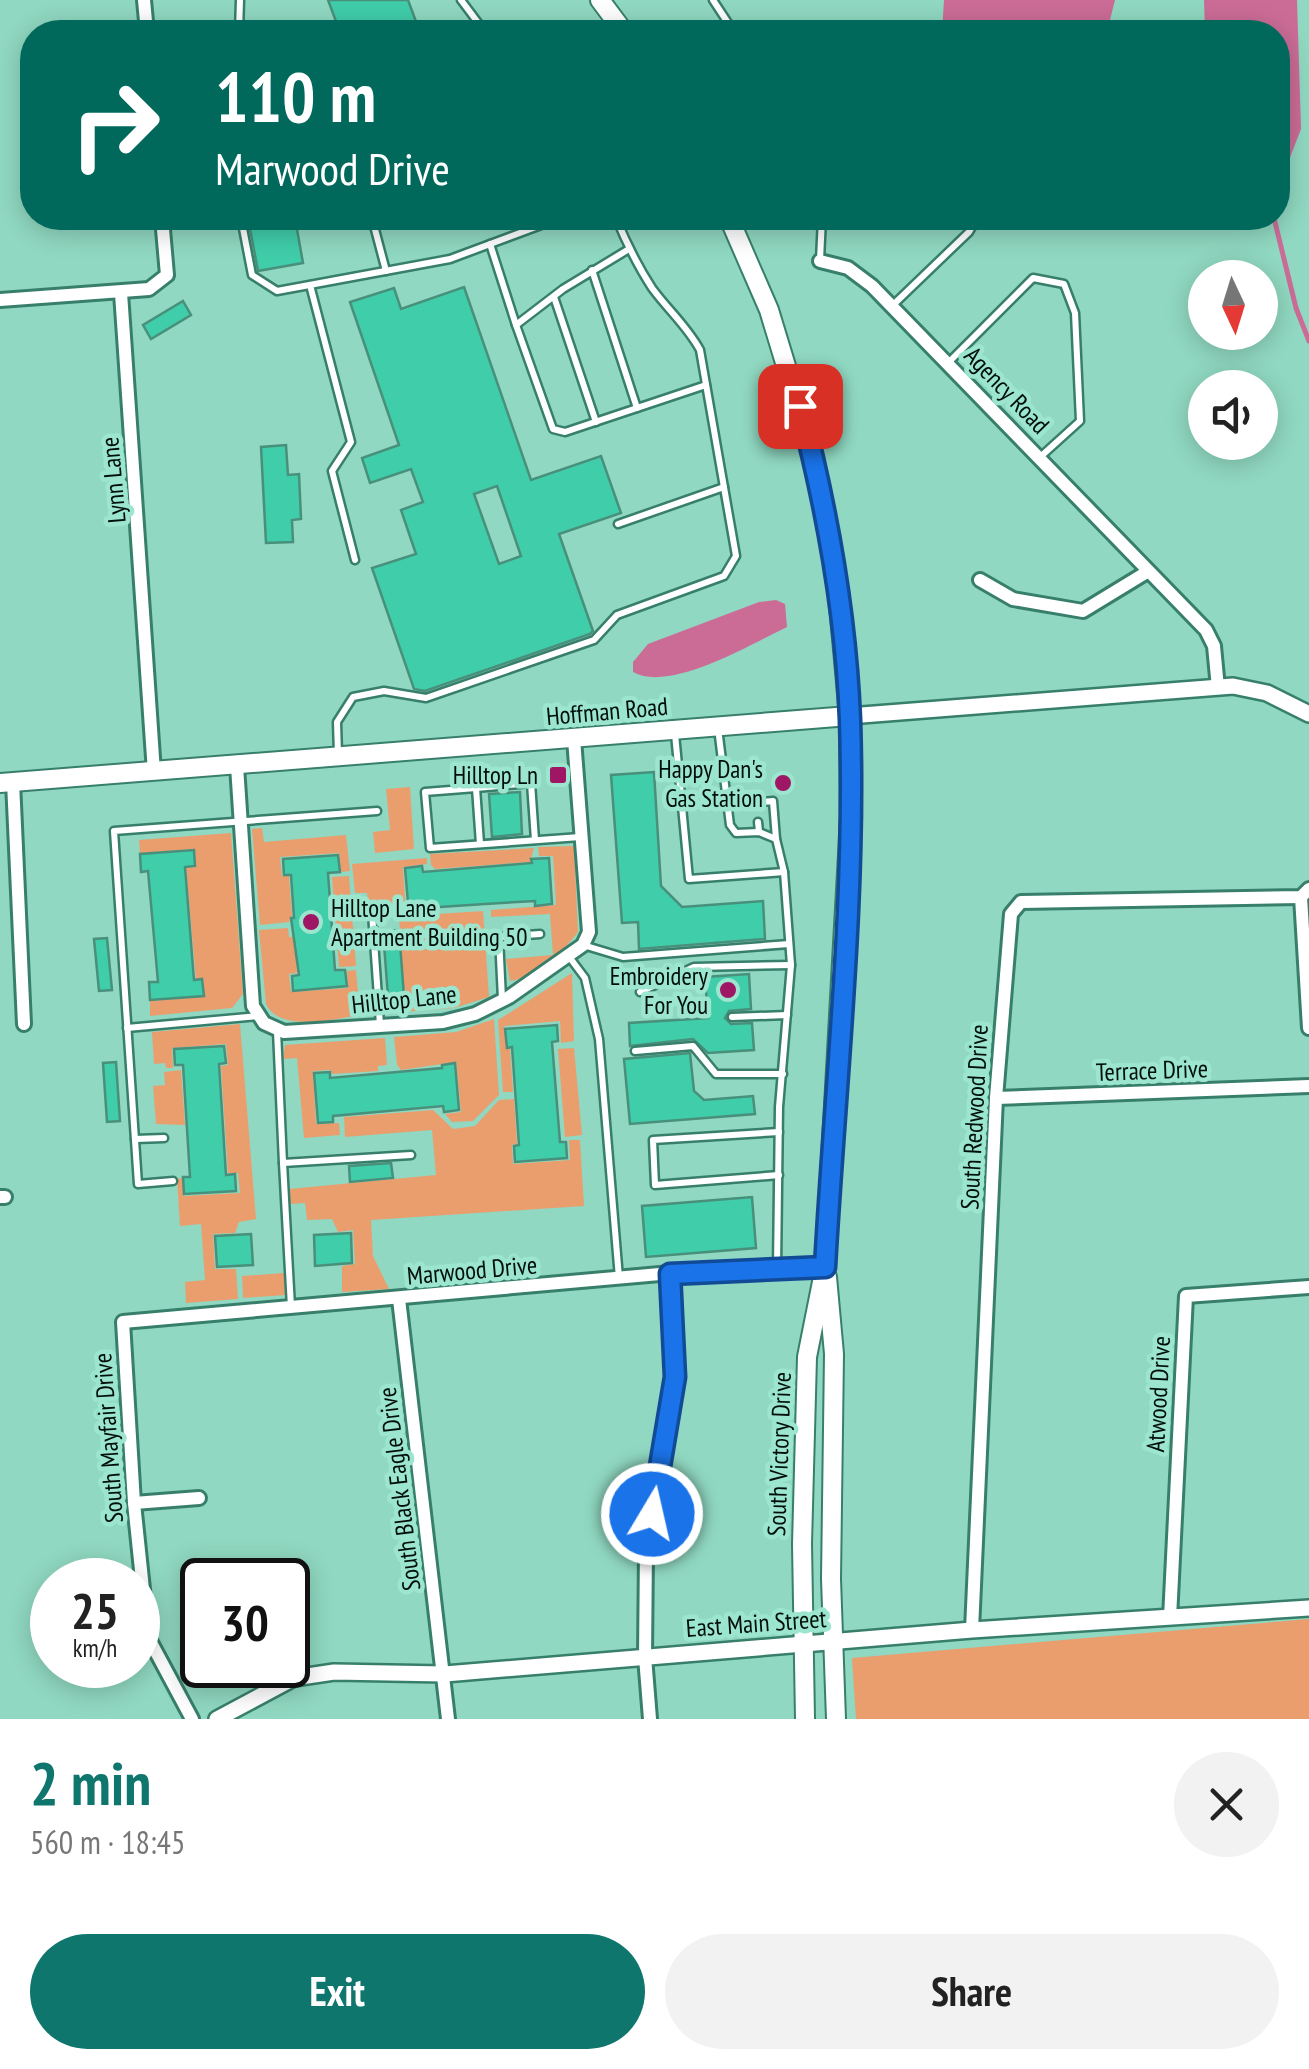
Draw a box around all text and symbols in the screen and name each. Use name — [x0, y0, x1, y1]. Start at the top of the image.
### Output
text: 110 m — [215, 51, 376, 141]
icon: right — [50, 60, 180, 190]
text: Marwood Drive — [215, 139, 450, 197]
north arrow — [1188, 260, 1278, 350]
map controls — [1188, 260, 1278, 460]
street label: Agency Road — [958, 340, 1056, 440]
pin — [758, 364, 843, 449]
button: sound — [1188, 370, 1278, 460]
icon: arrive — [773, 379, 828, 434]
street label: Lynn Lane — [93, 436, 133, 524]
street label: Hoffman Road — [545, 690, 669, 732]
place label: Happy Dan's Gas Station — [658, 753, 763, 814]
place label: Hilltop Ln — [453, 759, 538, 791]
marker: Hilltop Ln — [547, 764, 569, 786]
marker: Happy Dan's Gas Station — [772, 772, 794, 794]
place label: Hilltop Lane Apartment Building 50 — [331, 892, 527, 953]
marker: Hilltop Lane Apartment Building 50 — [300, 911, 322, 933]
place label: Embroidery For You — [610, 960, 709, 1021]
street label: Hilltop Lane — [350, 978, 458, 1020]
marker: Embroidery For You — [717, 979, 739, 1001]
street label: South Redwood Drive — [953, 1024, 995, 1210]
street label: Terrace Drive — [1095, 1052, 1209, 1088]
street label: Marwood Drive — [406, 1248, 538, 1292]
street label: Atwood Drive — [1139, 1335, 1177, 1453]
street label: South Mayfair Drive — [86, 1352, 130, 1524]
street label: South Victory Drive — [760, 1371, 798, 1537]
street label: South Black Eagle Drive — [371, 1385, 427, 1593]
position arrow — [600, 1462, 704, 1566]
speed limit sign: 30 — [180, 1558, 310, 1688]
text: 25 — [71, 1578, 119, 1643]
street label: East Main Street — [685, 1602, 827, 1644]
text: km/h — [73, 1632, 117, 1664]
text: 2 min — [30, 1744, 151, 1822]
button: close — [1174, 1752, 1279, 1857]
text: 560 m · 18:45 — [30, 1821, 185, 1863]
button: Exit — [30, 1934, 645, 2049]
button: Share — [665, 1934, 1279, 2049]

